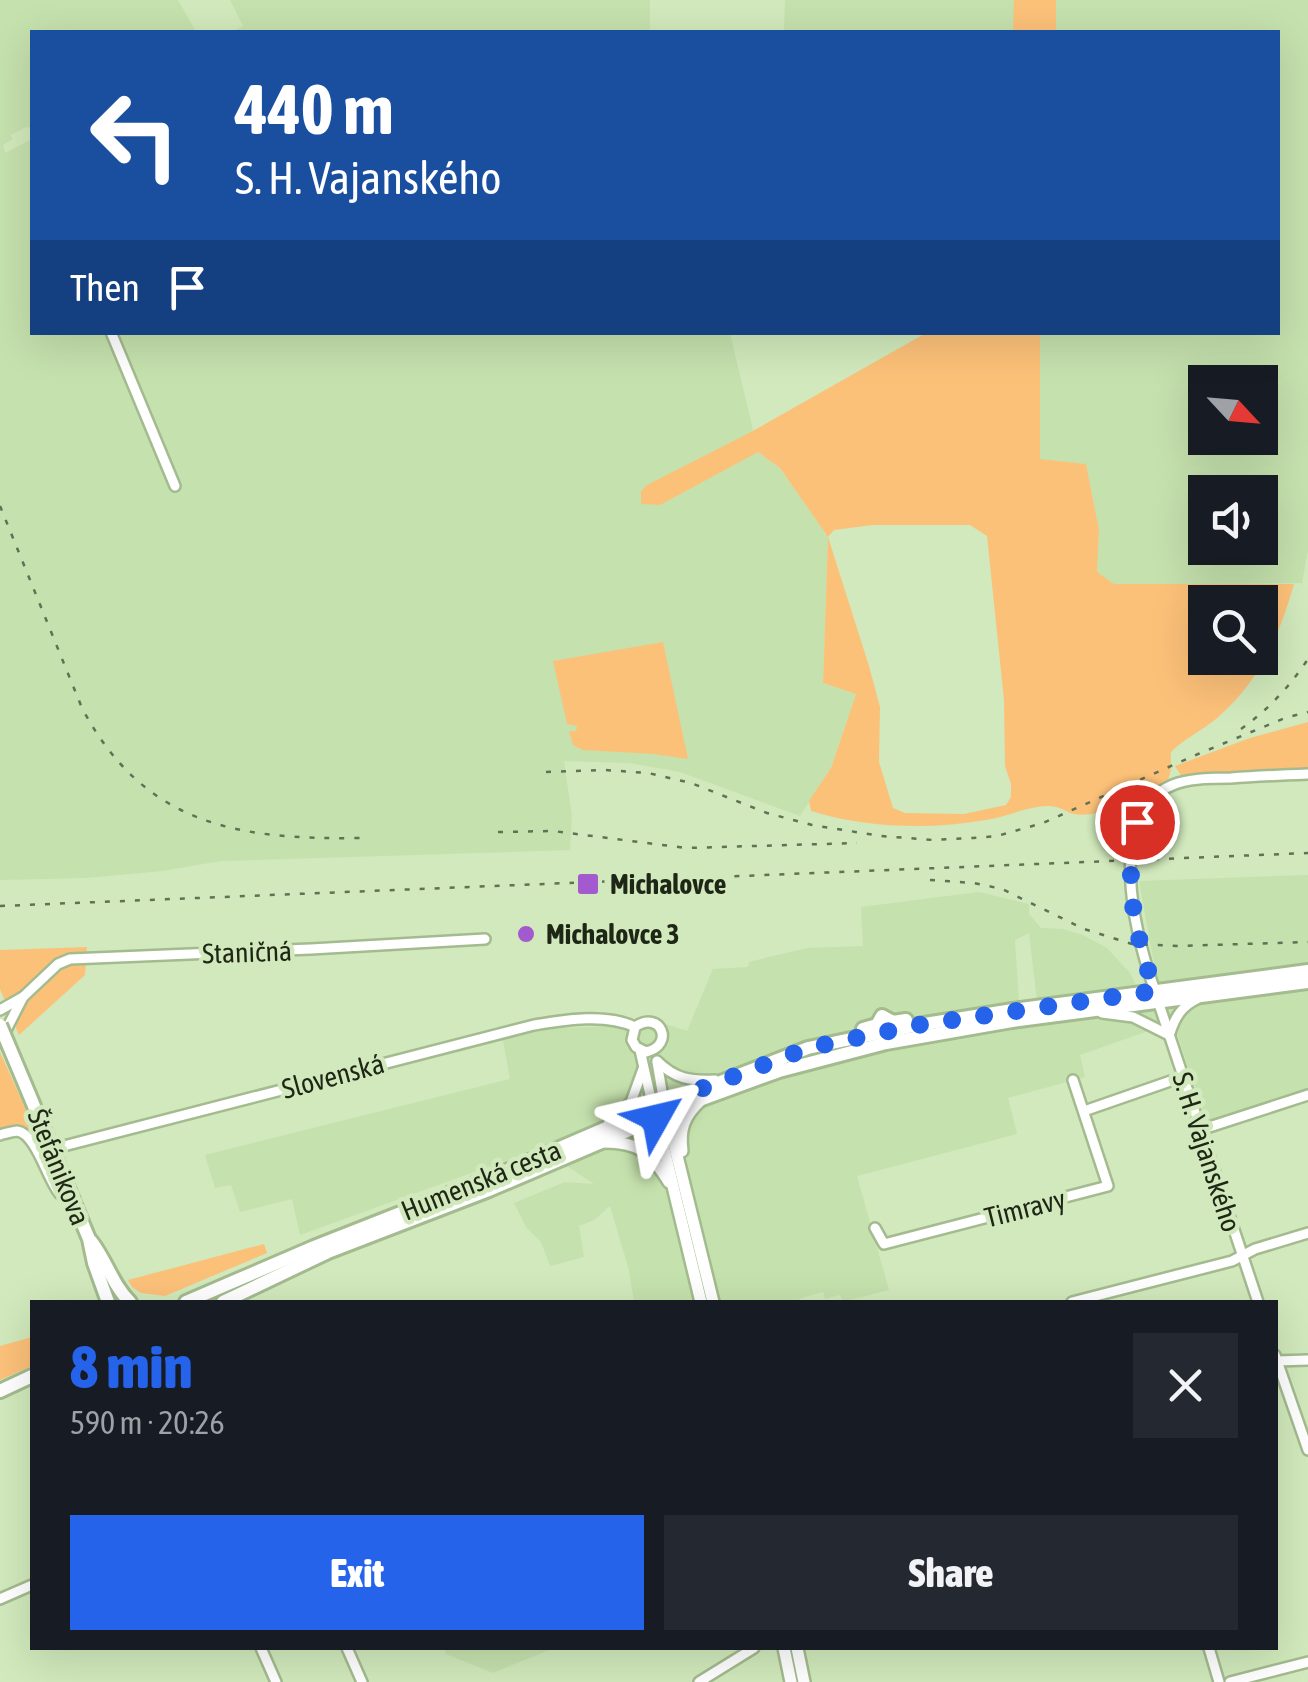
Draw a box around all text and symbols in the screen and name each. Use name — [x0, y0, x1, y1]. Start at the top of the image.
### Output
text: 440 m — [235, 69, 394, 149]
icon: left — [70, 70, 200, 200]
text: S. H. Vajanského — [235, 152, 501, 204]
icon: arrive — [160, 260, 215, 315]
text: Then — [70, 266, 140, 309]
north arrow — [1188, 365, 1278, 455]
map controls — [1188, 365, 1278, 675]
button: sound — [1188, 475, 1278, 565]
button: search — [1188, 585, 1278, 675]
pin — [1095, 780, 1180, 865]
icon: arrive — [1110, 795, 1165, 850]
place label: Michalovce — [610, 868, 727, 900]
marker: Michalovce — [575, 871, 601, 897]
place label: Michalovce 3 — [546, 918, 680, 950]
marker: Michalovce 3 — [515, 923, 537, 945]
street label: Staničná — [202, 934, 292, 970]
street label: Slovenská — [278, 1047, 388, 1105]
position arrow — [604, 1066, 708, 1170]
street label: S. H. Vajanského — [1166, 1068, 1248, 1236]
street label: Štefánikova — [21, 1104, 97, 1230]
street label: Humenská cesta — [396, 1133, 566, 1227]
street label: Timravy — [981, 1183, 1069, 1233]
text: 8 min — [70, 1332, 193, 1401]
button: close — [1133, 1333, 1238, 1438]
text: 590 m · 20:26 — [70, 1404, 225, 1441]
button: Exit — [70, 1515, 644, 1630]
button: Share — [664, 1515, 1238, 1630]

